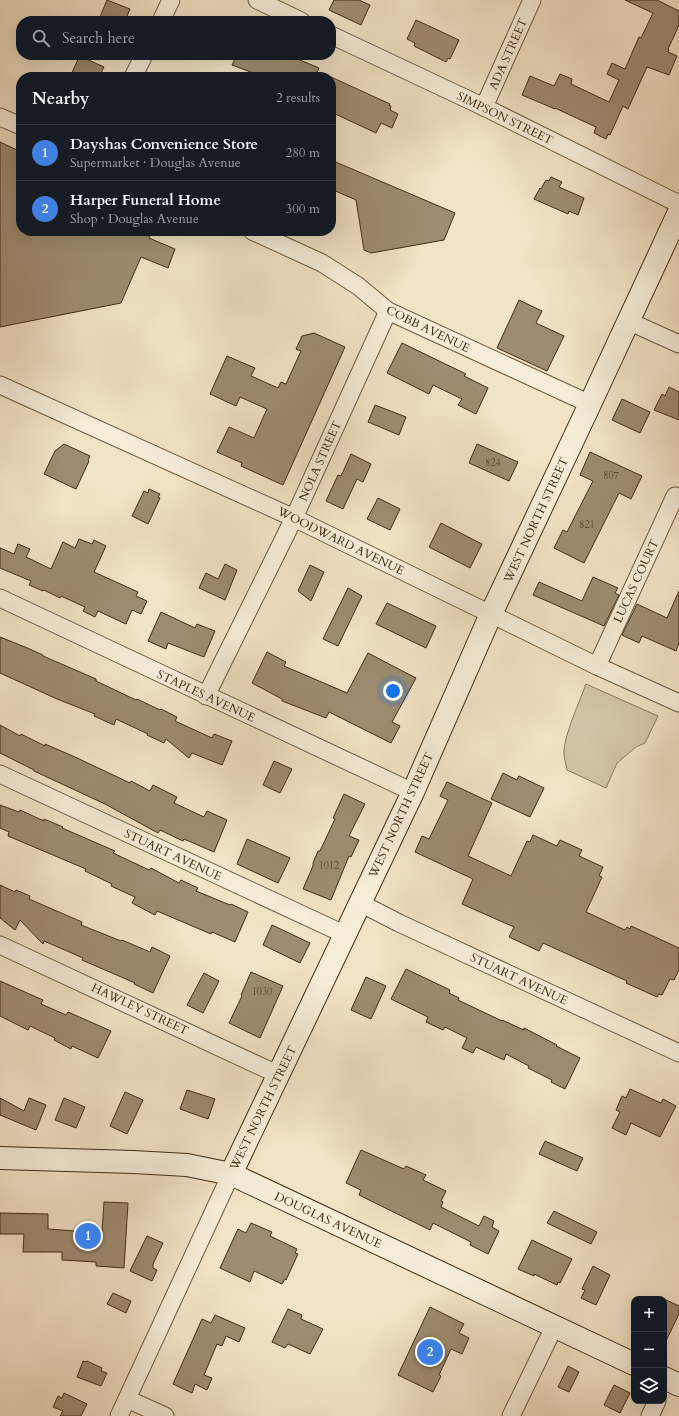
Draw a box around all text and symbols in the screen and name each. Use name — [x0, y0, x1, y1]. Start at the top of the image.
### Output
street label: ADA STREET — [485, 15, 531, 92]
search box — [16, 16, 336, 60]
icon: search — [30, 27, 52, 49]
text: Search here — [62, 28, 135, 48]
text: Nearby — [32, 87, 89, 110]
street label: SIMPSON STREET — [454, 88, 556, 148]
text: 2 results — [276, 89, 320, 107]
text: Dayshas Convenience Store — [70, 134, 258, 154]
text: 1 — [42, 144, 48, 162]
text: 280 m — [286, 144, 320, 162]
text: Supermarket · Douglas Avenue — [70, 154, 241, 172]
text: Harper Funeral Home — [70, 190, 221, 210]
text: 2 — [42, 200, 48, 218]
text: 300 m — [286, 200, 320, 218]
text: Shop · Douglas Avenue — [70, 210, 199, 228]
street label: COBB AVENUE — [383, 302, 473, 356]
street label: NOLA STREET — [295, 418, 345, 504]
street label: WEST NORTH STREET — [499, 455, 572, 586]
house number: 824 — [485, 456, 501, 470]
house number: 807 — [603, 469, 619, 483]
street label: WOODWARD AVENUE — [274, 503, 407, 579]
house number: 821 — [579, 518, 595, 532]
street label: LUCAS COURT — [610, 536, 662, 625]
street label: STAPLES AVENUE — [154, 666, 258, 726]
your location — [383, 681, 403, 701]
street label: WEST NORTH STREET — [364, 750, 437, 881]
street label: STUART AVENUE — [122, 825, 224, 885]
house number: 1012 — [319, 859, 339, 873]
street label: STUART AVENUE — [468, 949, 570, 1009]
street label: HAWLEY STREET — [89, 979, 191, 1039]
house number: 1030 — [252, 985, 272, 999]
street label: WEST NORTH STREET — [225, 1043, 300, 1174]
street label: DOUGLAS AVENUE — [272, 1188, 384, 1252]
pin: 1 — [75, 1221, 101, 1251]
map controls — [631, 1296, 667, 1404]
button: + — [631, 1296, 667, 1332]
button: − — [631, 1332, 667, 1368]
pin: 2 — [417, 1337, 443, 1367]
button: layers — [631, 1368, 667, 1404]

